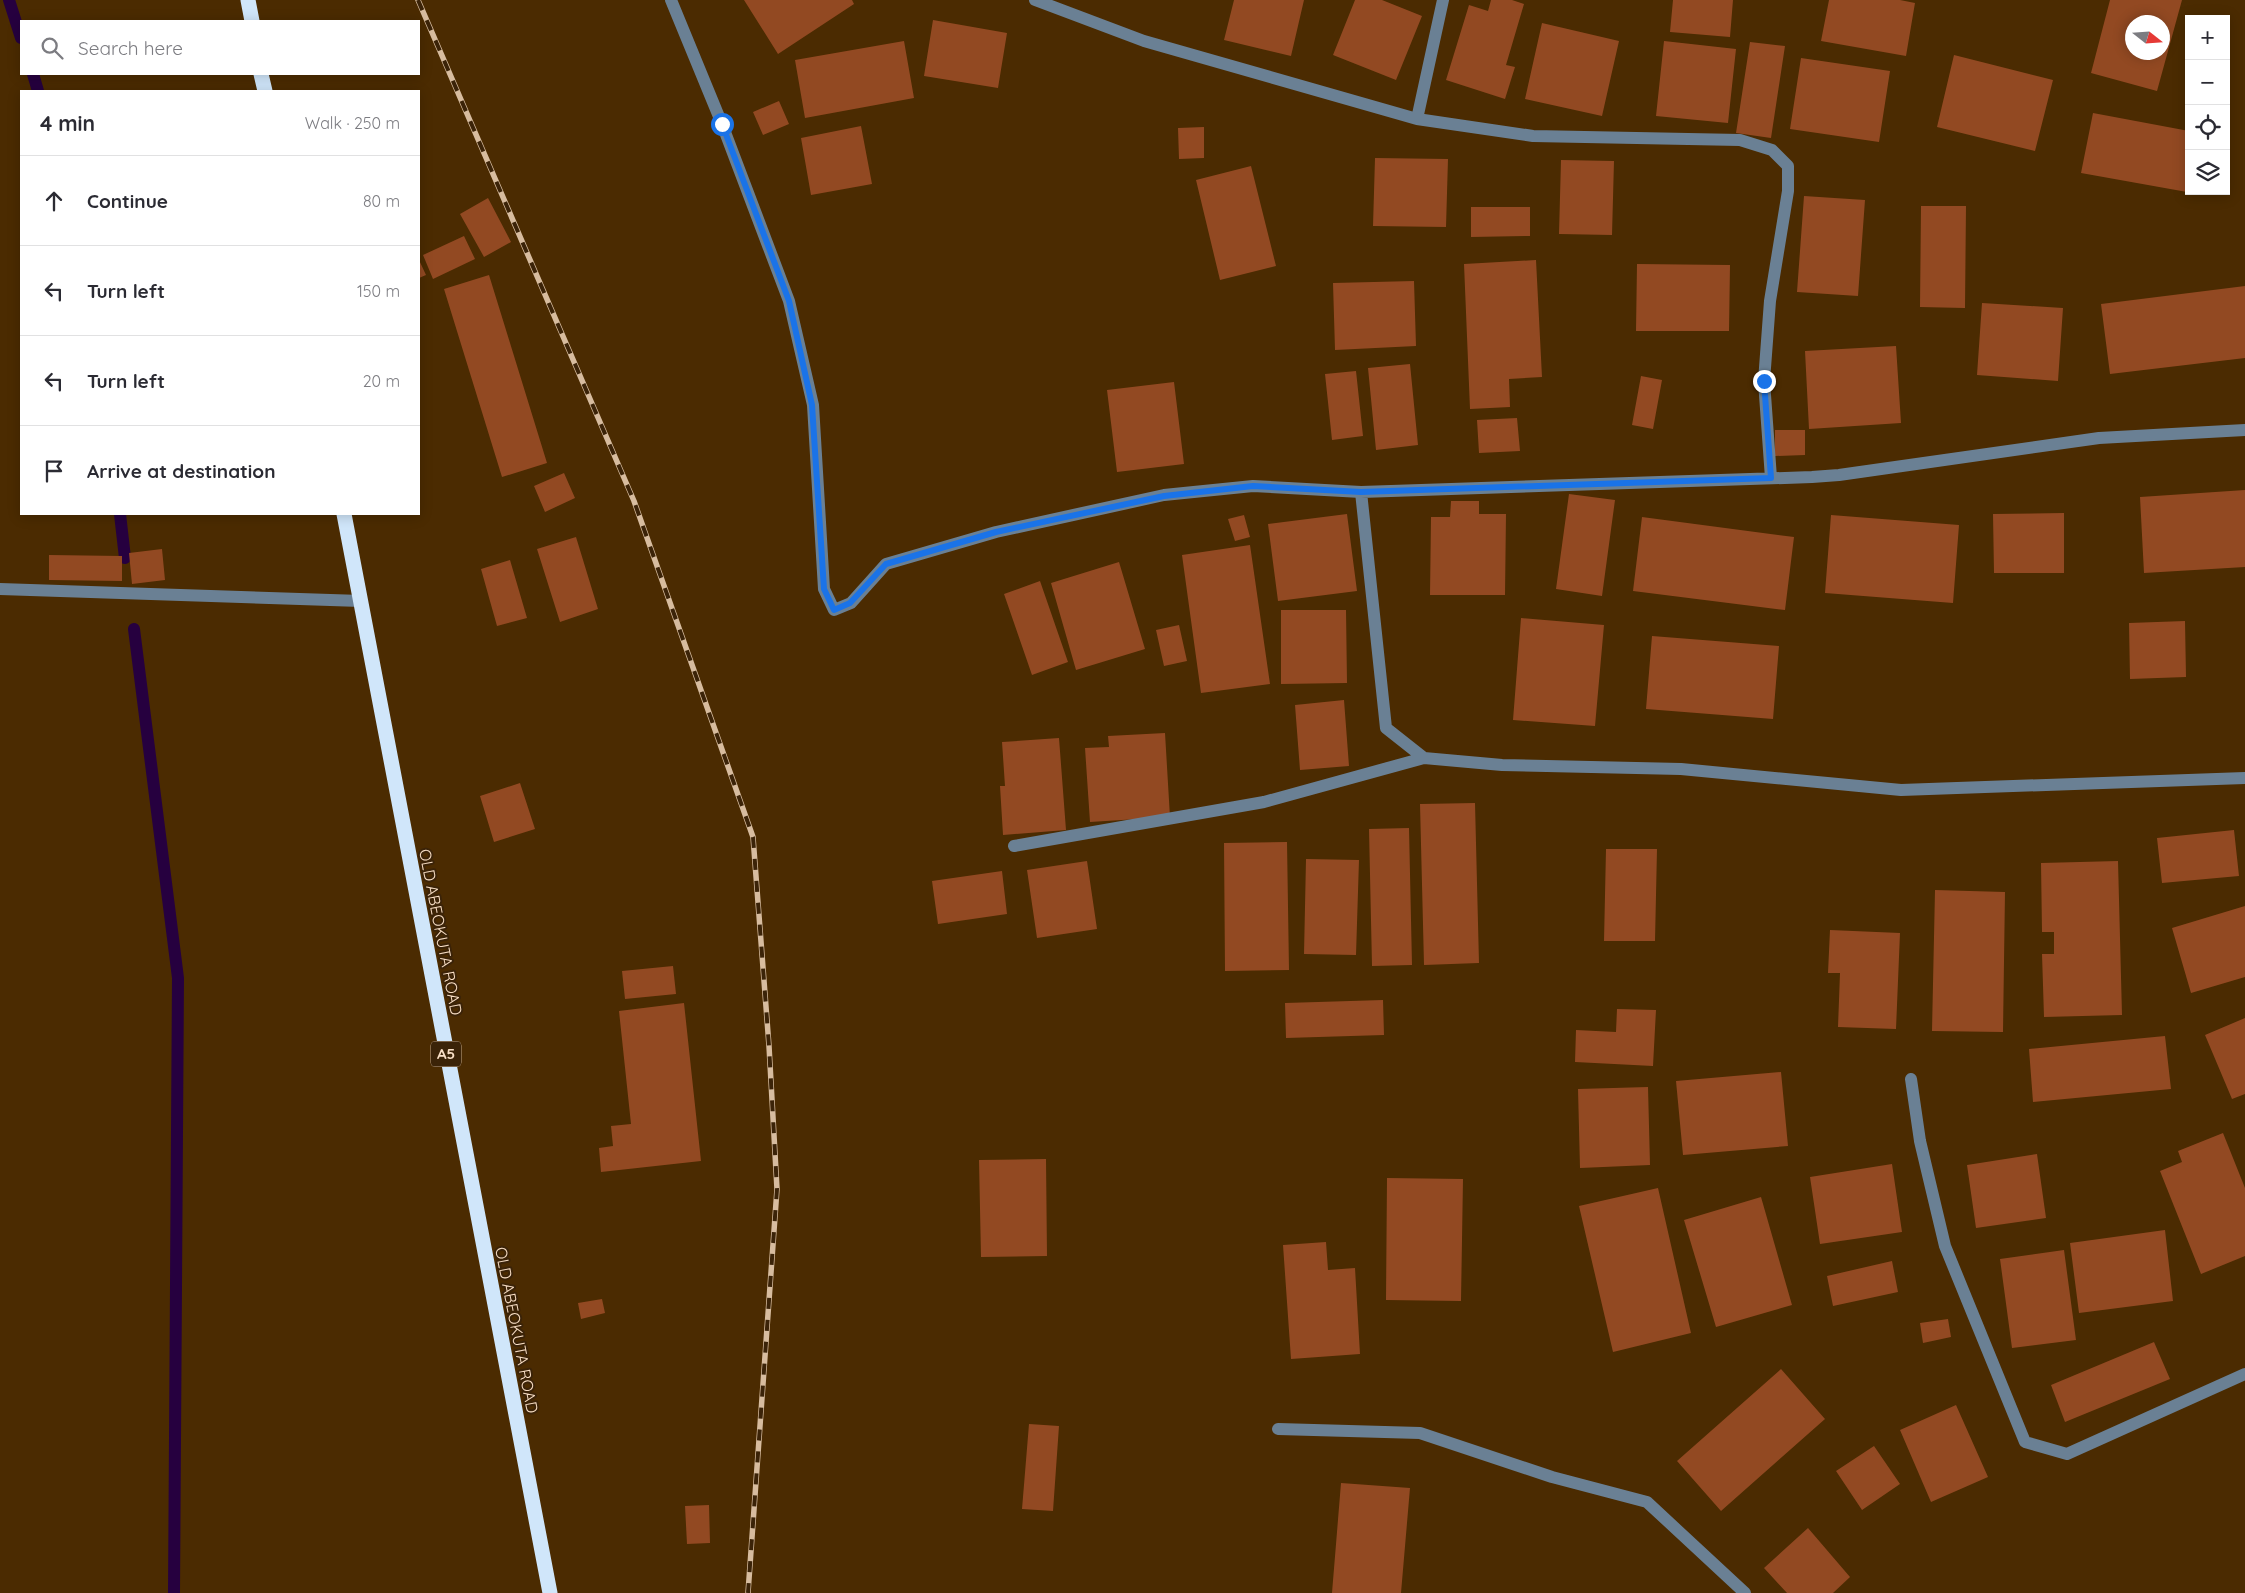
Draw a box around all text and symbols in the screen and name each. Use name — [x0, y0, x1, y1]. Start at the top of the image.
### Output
north arrow — [2125, 15, 2170, 60]
map controls — [2185, 15, 2230, 195]
button: + — [2185, 15, 2230, 60]
search box — [20, 20, 420, 75]
icon: search — [38, 34, 66, 62]
text: Search here — [78, 36, 183, 60]
button: − — [2185, 60, 2230, 105]
button: locate — [2185, 105, 2230, 150]
text: 4 min — [40, 110, 95, 136]
text: Walk · 250 m — [305, 113, 400, 133]
route start — [711, 113, 734, 136]
button: layers — [2185, 150, 2230, 195]
icon: ahead — [40, 187, 68, 215]
text: Continue — [87, 189, 168, 213]
text: 80 m — [363, 191, 400, 211]
icon: left — [40, 277, 68, 305]
text: Turn left — [87, 279, 165, 303]
text: 150 m — [357, 281, 400, 301]
icon: left — [40, 367, 68, 395]
text: Turn left — [87, 369, 165, 393]
route end — [1753, 370, 1776, 393]
text: 20 m — [363, 371, 400, 391]
icon: arrive — [40, 457, 68, 485]
text: Arrive at destination — [87, 459, 276, 483]
street label: OLD ABEOKUTA ROAD — [415, 847, 467, 1017]
road number: A5 — [431, 1042, 461, 1066]
street label: OLD ABEOKUTA ROAD — [491, 1245, 543, 1415]

